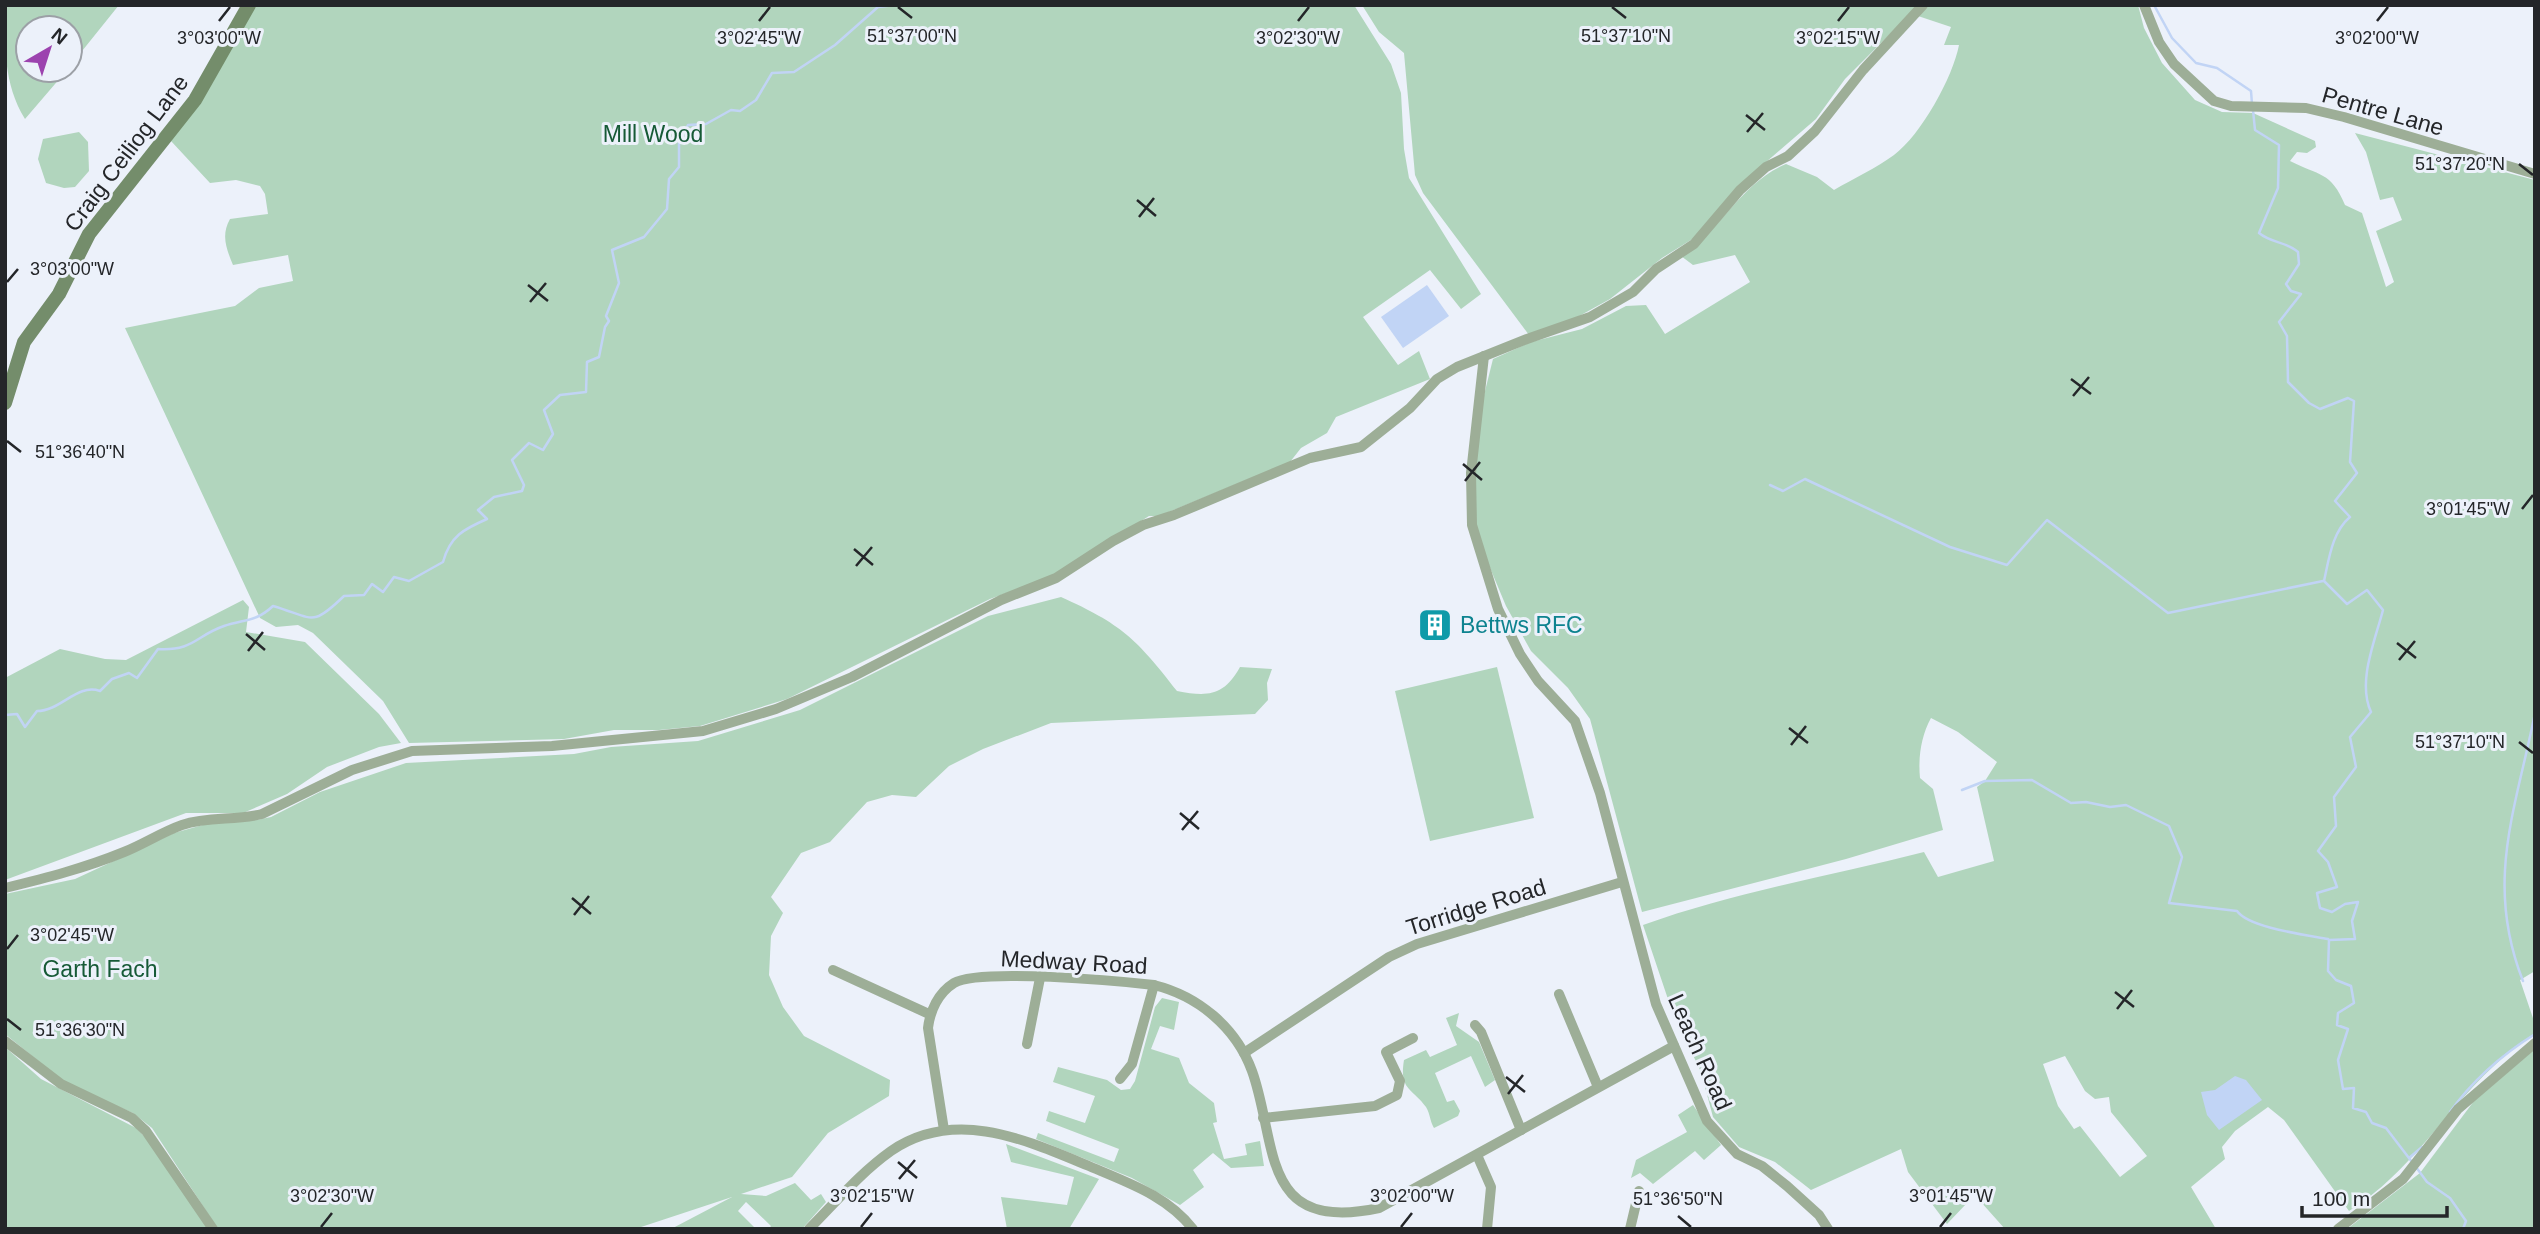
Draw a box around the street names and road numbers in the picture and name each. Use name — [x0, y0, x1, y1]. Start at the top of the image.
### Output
street label: Craig Ceiliog Lane — [59, 70, 193, 236]
street label: Pentre Lane — [2319, 81, 2447, 141]
street label: Torridge Road — [1403, 873, 1549, 941]
street label: Medway Road — [1000, 945, 1148, 979]
street label: Leach Road — [1663, 990, 1737, 1114]

